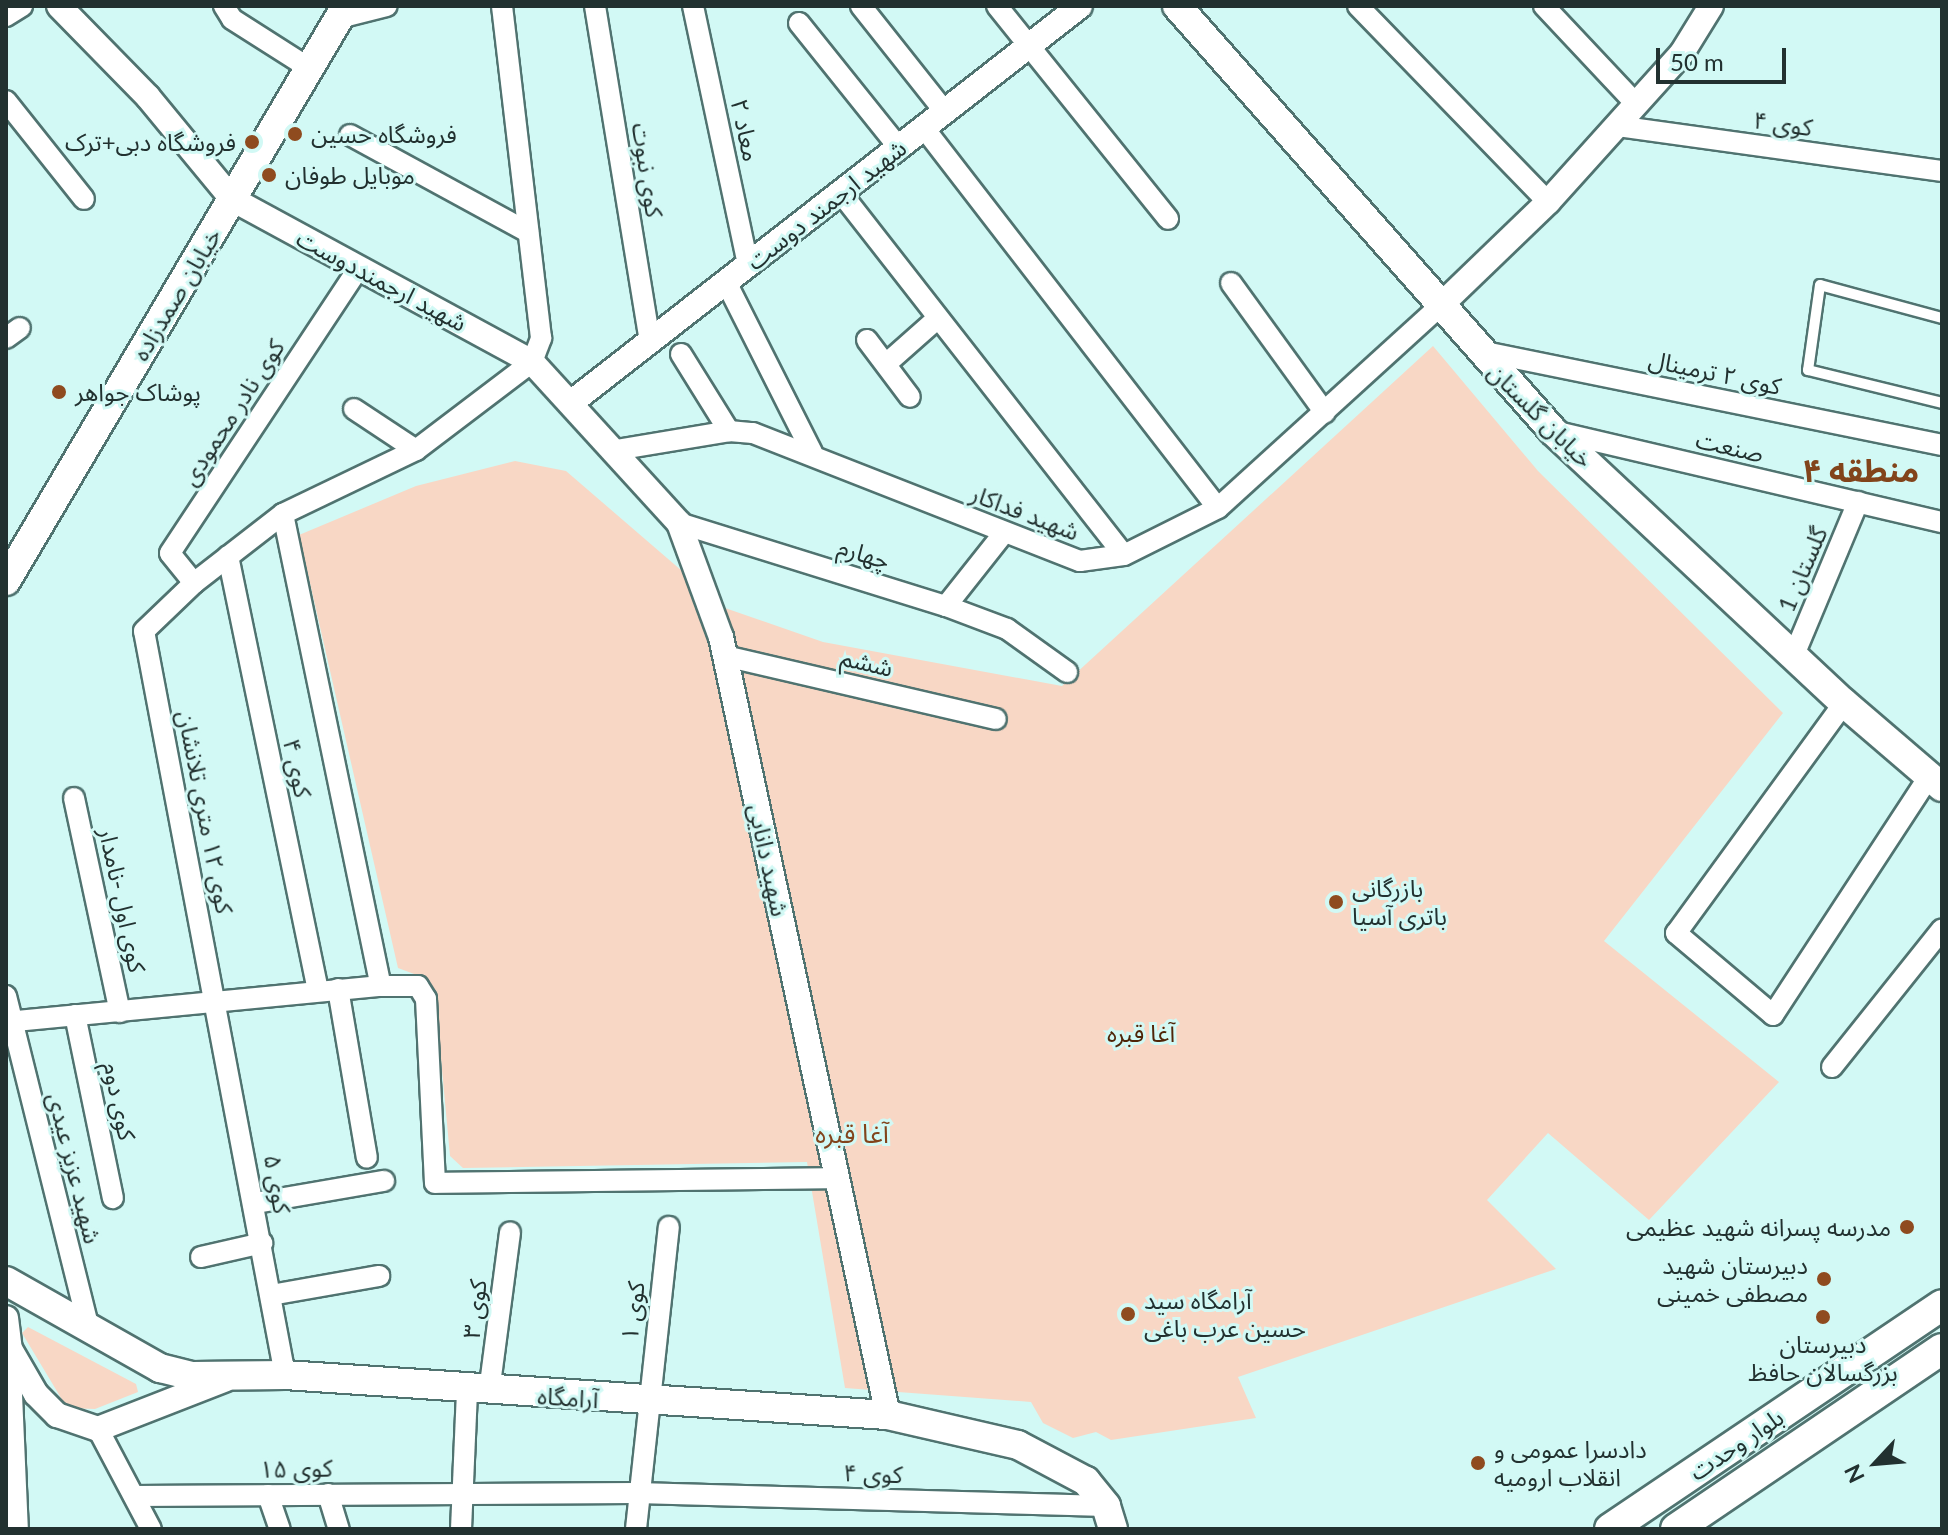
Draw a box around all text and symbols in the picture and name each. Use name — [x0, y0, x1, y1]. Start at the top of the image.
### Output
scale bar — [1660, 32, 1790, 82]
text: 50 m — [1670, 47, 1724, 76]
street label: معاد ۲ — [725, 96, 767, 164]
street label: کوی ۴ — [1752, 105, 1814, 141]
place label: فروشگاه حسین — [311, 120, 457, 148]
street label: کوی نبوت — [626, 121, 670, 219]
marker: فروشگاه حسین — [286, 125, 304, 143]
place label: فروشگاه دبی+ترک — [65, 128, 236, 156]
marker: فروشگاه دبی+ترک — [243, 133, 261, 151]
street label: شهید ارجمند دوست — [740, 133, 912, 275]
place label: موبایل طوفان — [285, 161, 415, 189]
marker: موبایل طوفان — [260, 166, 278, 184]
street label: خیابان صمدزاده — [125, 223, 227, 365]
street label: شهید ارجمنددوست — [292, 223, 472, 337]
street label: کوی نادر محمودی — [174, 334, 290, 490]
street label: کوی ۲ ترمینال — [1646, 344, 1784, 400]
street label: خیابان گلستان — [1483, 357, 1599, 473]
place label: پوشاک جواهر — [75, 378, 201, 406]
marker: پوشاک جواهر — [50, 383, 68, 401]
street label: صنعت — [1693, 424, 1767, 468]
district label: منطقه ۴ — [1803, 451, 1919, 489]
street label: شهید فداکار — [967, 478, 1083, 546]
street label: گلستان 1 — [1771, 522, 1833, 616]
street label: چهارم — [835, 532, 893, 574]
street label: ششم — [838, 642, 896, 682]
street label: کوی ۱۲ متری تلانشان — [172, 708, 240, 916]
street label: کوی ۴ — [278, 736, 318, 800]
street label: شهید دانایی — [743, 801, 795, 919]
street label: کوی اول -نامدار — [94, 825, 152, 975]
place label: بازرگانی باتری آسیا — [1352, 874, 1447, 930]
marker: بازرگانی باتری آسیا — [1327, 893, 1345, 911]
park label: آغا قبره — [1107, 1019, 1175, 1047]
street label: کوی دوم — [98, 1059, 142, 1143]
street label: شهید عزیز عیدی — [42, 1090, 108, 1246]
district label: آغا قبره — [815, 1118, 889, 1150]
street label: کوی ۵ — [259, 1152, 297, 1216]
place label: مدرسه پسرانه شهید عظیمی — [1626, 1213, 1891, 1241]
marker: مدرسه پسرانه شهید عظیمی — [1898, 1218, 1916, 1236]
place label: دبیرستان شهید مصطفی خمینی — [1657, 1251, 1808, 1307]
marker: دبیرستان شهید مصطفی خمینی — [1815, 1270, 1833, 1288]
street label: کوی ۳ — [456, 1278, 492, 1340]
street label: کوی ۱ — [614, 1280, 650, 1342]
place label: آرامگاه سید حسین عرب باغی — [1144, 1286, 1306, 1342]
marker: آرامگاه سید حسین عرب باغی — [1119, 1305, 1137, 1323]
marker: دبیرستان بزرگسالان حافظ — [1814, 1308, 1832, 1326]
place label: دبیرستان بزرگسالان حافظ — [1748, 1330, 1898, 1386]
street label: آرامگاه — [537, 1381, 599, 1413]
street label: بلوار وحدت — [1684, 1402, 1788, 1486]
north arrow — [1836, 1423, 1916, 1503]
place label: دادسرا عمومی و انقلاب ارومیه — [1494, 1435, 1647, 1491]
street label: کوی ۱۵ — [259, 1453, 333, 1483]
marker: دادسرا عمومی و انقلاب ارومیه — [1469, 1454, 1487, 1472]
street label: کوی ۴ — [843, 1458, 903, 1488]
text: N — [1838, 1460, 1870, 1487]

